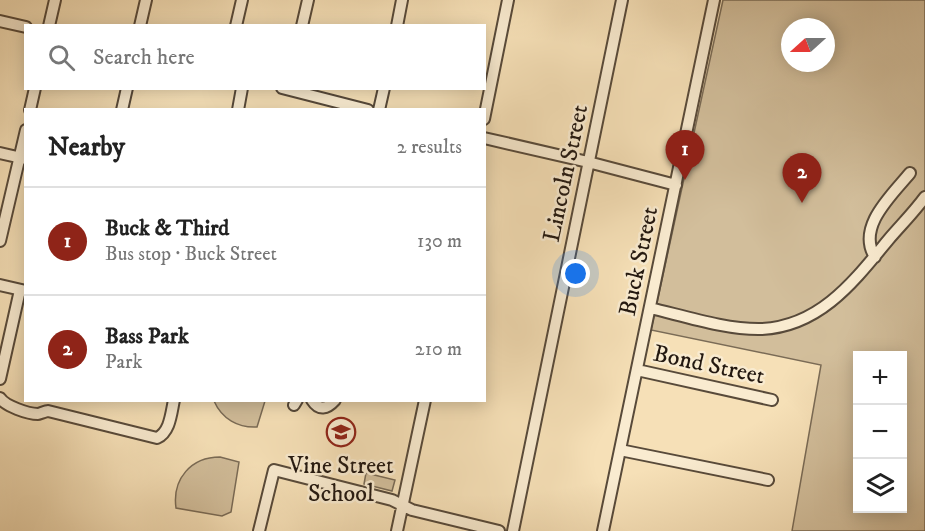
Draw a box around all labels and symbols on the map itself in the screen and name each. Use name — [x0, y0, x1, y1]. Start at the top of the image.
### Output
north arrow — [781, 18, 835, 72]
street label: Lincoln Street — [537, 102, 595, 245]
pin: 1 — [666, 130, 704, 180]
pin: 2 — [782, 154, 822, 203]
street label: Buck Street — [613, 204, 665, 319]
your location — [561, 259, 590, 288]
street label: Bond Street — [650, 339, 768, 391]
school or university icon: Vine Street School — [325, 416, 357, 448]
place label: Vine Street School — [287, 451, 394, 509]

